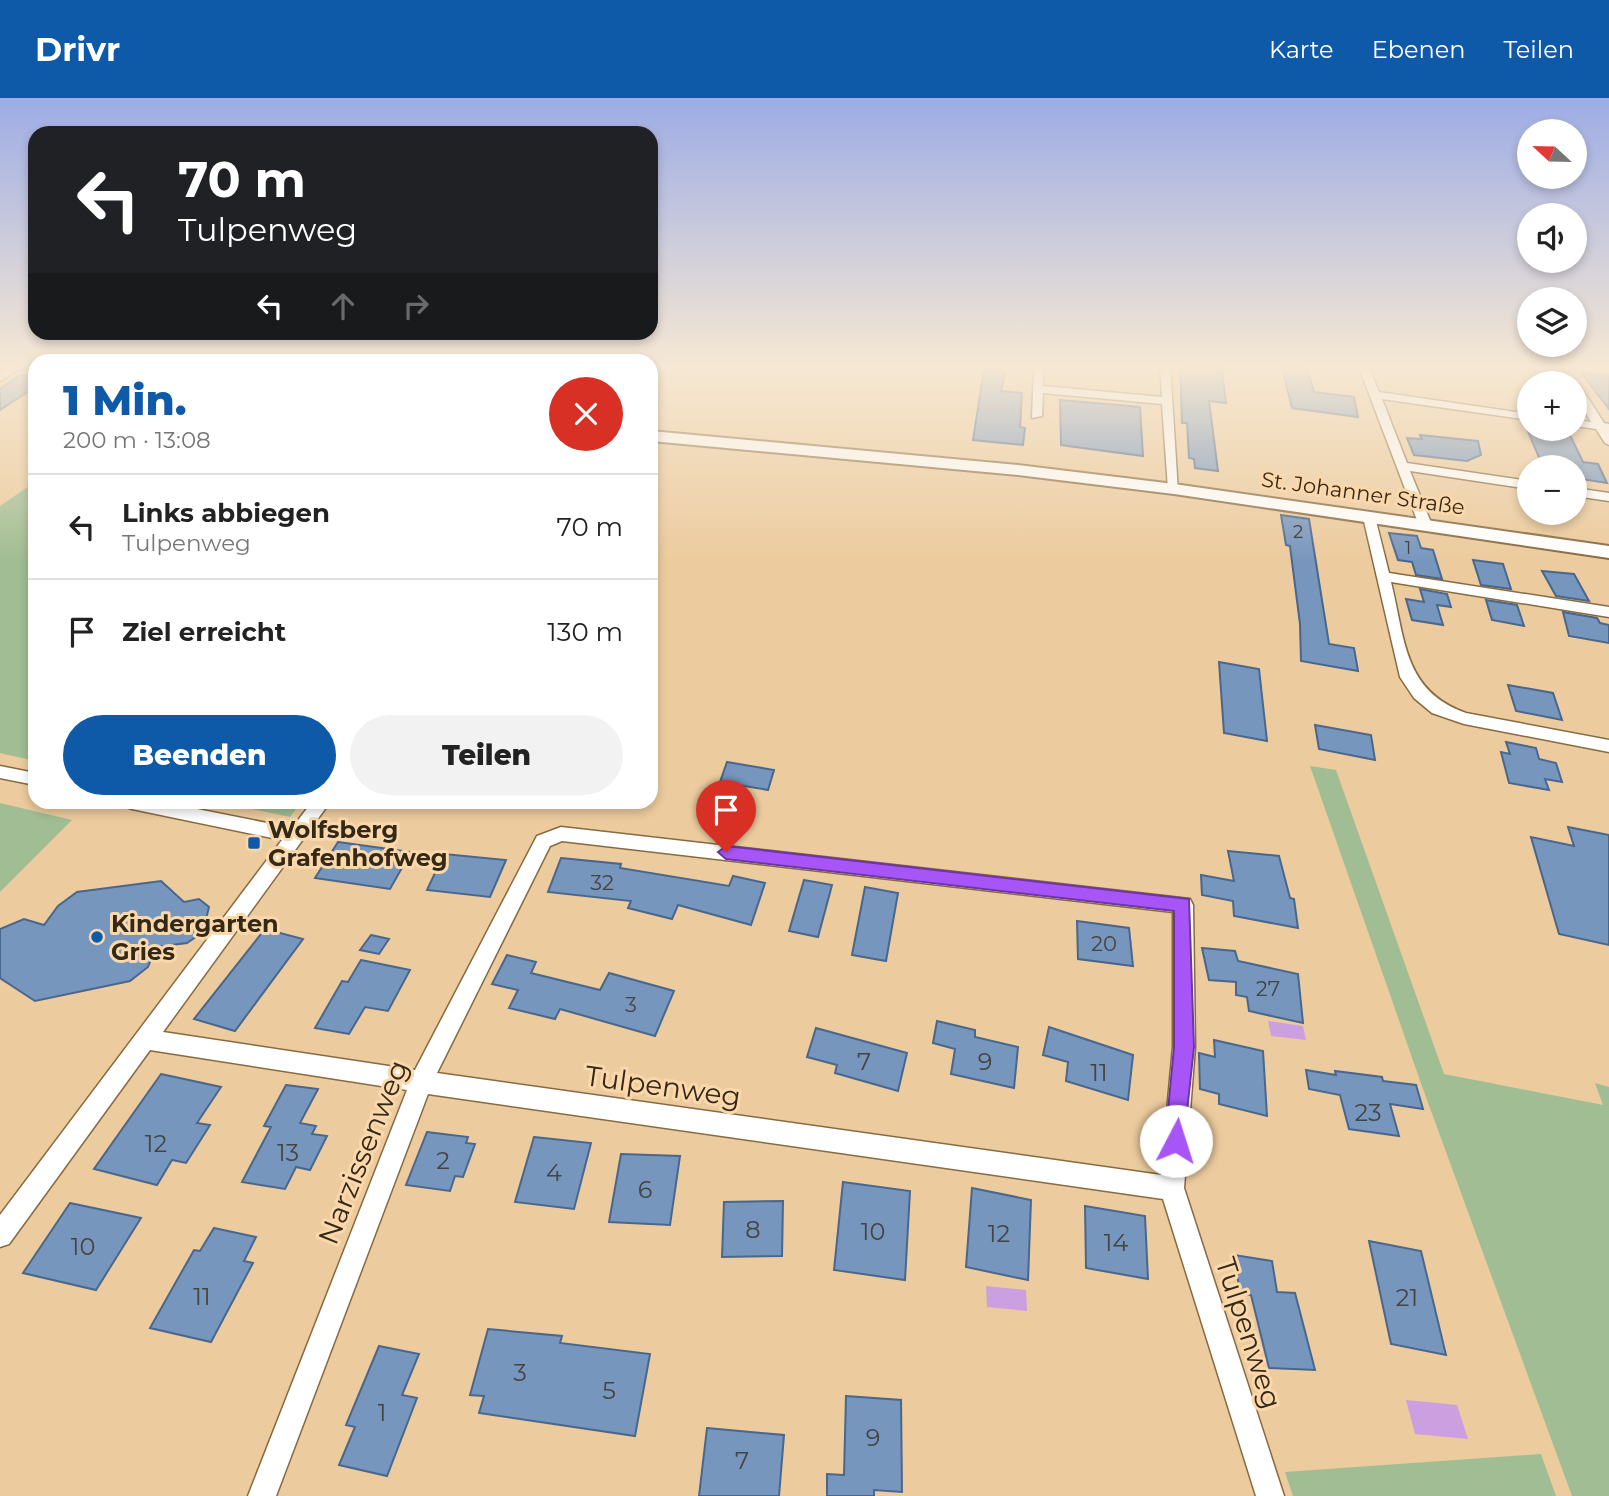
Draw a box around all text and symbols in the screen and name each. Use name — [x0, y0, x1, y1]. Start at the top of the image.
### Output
text: Drivr — [35, 29, 120, 69]
text: Karte — [1269, 35, 1334, 64]
text: Ebenen — [1372, 35, 1465, 64]
text: Teilen — [1503, 35, 1574, 64]
north arrow — [1517, 119, 1587, 189]
map controls — [1517, 119, 1587, 525]
text: 70 m — [178, 150, 306, 209]
icon: left — [63, 154, 154, 245]
button: sound — [1517, 203, 1587, 273]
text: Tulpenweg — [178, 210, 357, 249]
icon: left — [251, 287, 289, 325]
icon: ahead — [324, 287, 362, 325]
icon: right — [397, 287, 435, 325]
button: layers — [1517, 287, 1587, 357]
button: + — [1517, 371, 1587, 441]
text: 1 Min. — [63, 374, 187, 426]
button: close — [549, 377, 623, 451]
text: 200 m · 13:08 — [63, 426, 211, 454]
button: − — [1517, 455, 1587, 525]
street label: St. Johanner Straße — [1260, 466, 1466, 520]
text: Links abbiegen — [122, 497, 330, 529]
icon: left — [63, 508, 101, 546]
text: 70 m — [557, 511, 623, 543]
house number: 2 — [1293, 521, 1303, 543]
text: Tulpenweg — [122, 529, 251, 557]
house number: 1 — [1405, 537, 1411, 559]
icon: arrive — [63, 613, 101, 651]
text: Ziel erreicht — [122, 616, 286, 648]
text: 130 m — [547, 616, 623, 648]
button: Beenden — [63, 715, 336, 795]
button: Teilen — [350, 715, 623, 795]
pin — [696, 780, 756, 852]
icon: arrive — [707, 791, 745, 829]
place label: Wolfsberg Grafenhofweg — [268, 815, 448, 872]
marker: Wolfsberg Grafenhofweg — [246, 835, 262, 851]
house number: 32 — [590, 870, 614, 895]
place label: Kindergarten Gries — [111, 909, 279, 966]
marker: Kindergarten Gries — [89, 929, 105, 945]
house number: 20 — [1091, 931, 1117, 956]
house number: 27 — [1256, 976, 1280, 1001]
house number: 3 — [625, 992, 637, 1017]
house number: 7 — [857, 1047, 871, 1076]
house number: 9 — [978, 1047, 992, 1076]
street label: Narzissenweg — [311, 1055, 415, 1249]
street label: Tulpenweg — [583, 1058, 743, 1114]
house number: 11 — [1090, 1058, 1108, 1087]
house number: 23 — [1354, 1098, 1382, 1127]
position arrow — [1139, 1104, 1213, 1178]
house number: 12 — [145, 1129, 167, 1158]
house number: 13 — [277, 1138, 299, 1167]
house number: 2 — [436, 1146, 450, 1175]
house number: 4 — [546, 1158, 562, 1187]
house number: 6 — [638, 1175, 652, 1204]
house number: 8 — [745, 1215, 761, 1244]
house number: 10 — [861, 1217, 885, 1246]
house number: 12 — [988, 1219, 1010, 1248]
house number: 14 — [1104, 1228, 1128, 1257]
house number: 10 — [71, 1232, 95, 1261]
street label: Tulpenweg — [1209, 1253, 1289, 1413]
house number: 11 — [193, 1282, 211, 1311]
house number: 21 — [1396, 1283, 1418, 1312]
house number: 3 — [513, 1358, 527, 1387]
house number: 5 — [602, 1376, 616, 1405]
house number: 1 — [378, 1398, 386, 1427]
house number: 9 — [866, 1423, 880, 1452]
house number: 7 — [735, 1446, 749, 1475]

